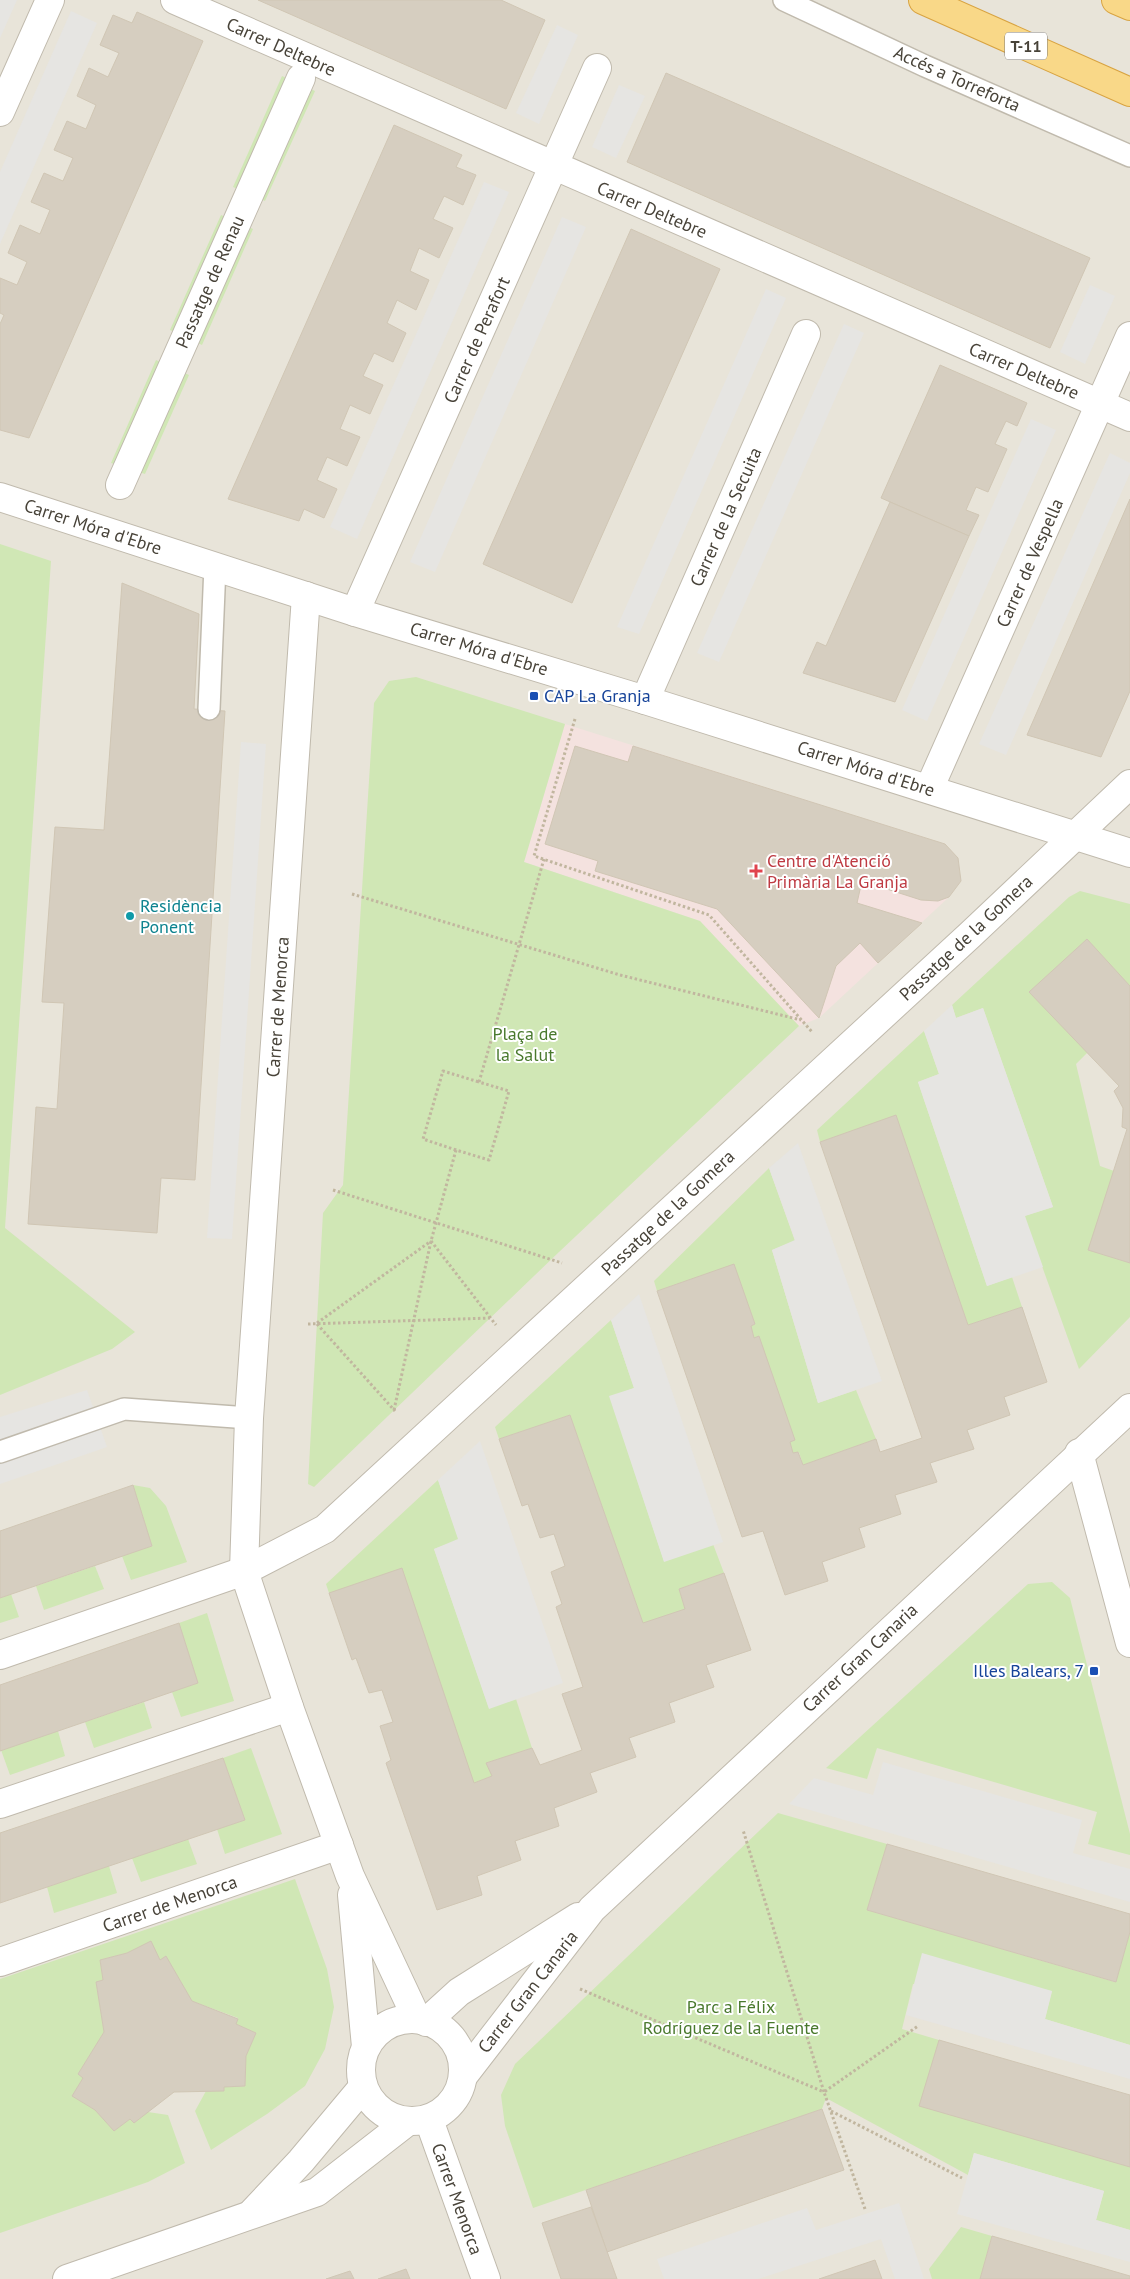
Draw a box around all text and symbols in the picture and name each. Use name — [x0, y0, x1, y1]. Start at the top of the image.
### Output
street label: Carrer Deltebre — [223, 12, 340, 81]
road number: T-11 — [1005, 32, 1047, 59]
street label: Accés a Torreforta — [890, 40, 1024, 117]
street label: Carrer Deltebre — [594, 176, 711, 243]
street label: Passatge de Renau — [170, 212, 249, 352]
street label: Carrer de Perafort — [438, 273, 515, 407]
street label: Carrer Deltebre — [966, 337, 1083, 404]
street label: Carrer de la Secuita — [685, 444, 767, 590]
street label: Carrer Móra d'Ebre — [22, 493, 165, 560]
street label: Carrer de Vespella — [991, 495, 1068, 631]
street label: Carrer Móra d'Ebre — [407, 617, 551, 680]
place label: CAP La Granja — [544, 684, 651, 707]
marker: CAP La Granja — [528, 690, 540, 702]
street label: Carrer Móra d'Ebre — [795, 735, 938, 802]
place label: Centre d'Atenció Primària La Granja — [767, 849, 908, 893]
marker: Centre d'Atenció Primària La Granja — [749, 864, 763, 878]
street label: Passatge de la Gomera — [894, 870, 1037, 1005]
place label: Residència Ponent — [140, 894, 222, 938]
marker: Residència Ponent — [124, 910, 136, 922]
street label: Carrer de Menorca — [261, 936, 294, 1078]
park label: Plaça de la Salut — [493, 1022, 557, 1066]
street label: Passatge de la Gomera — [596, 1145, 739, 1280]
street label: Carrer Gran Canaria — [797, 1598, 922, 1717]
place label: Illes Balears, 7 — [973, 1659, 1084, 1682]
marker: Illes Balears, 7 — [1088, 1665, 1100, 1677]
street label: Carrer de Menorca — [99, 1870, 240, 1937]
street label: Carrer Gran Canaria — [473, 1926, 583, 2058]
park label: Parc a Félix Rodríguez de la Fuente — [643, 1995, 819, 2039]
street label: Carrer Menorca — [427, 2140, 488, 2258]

